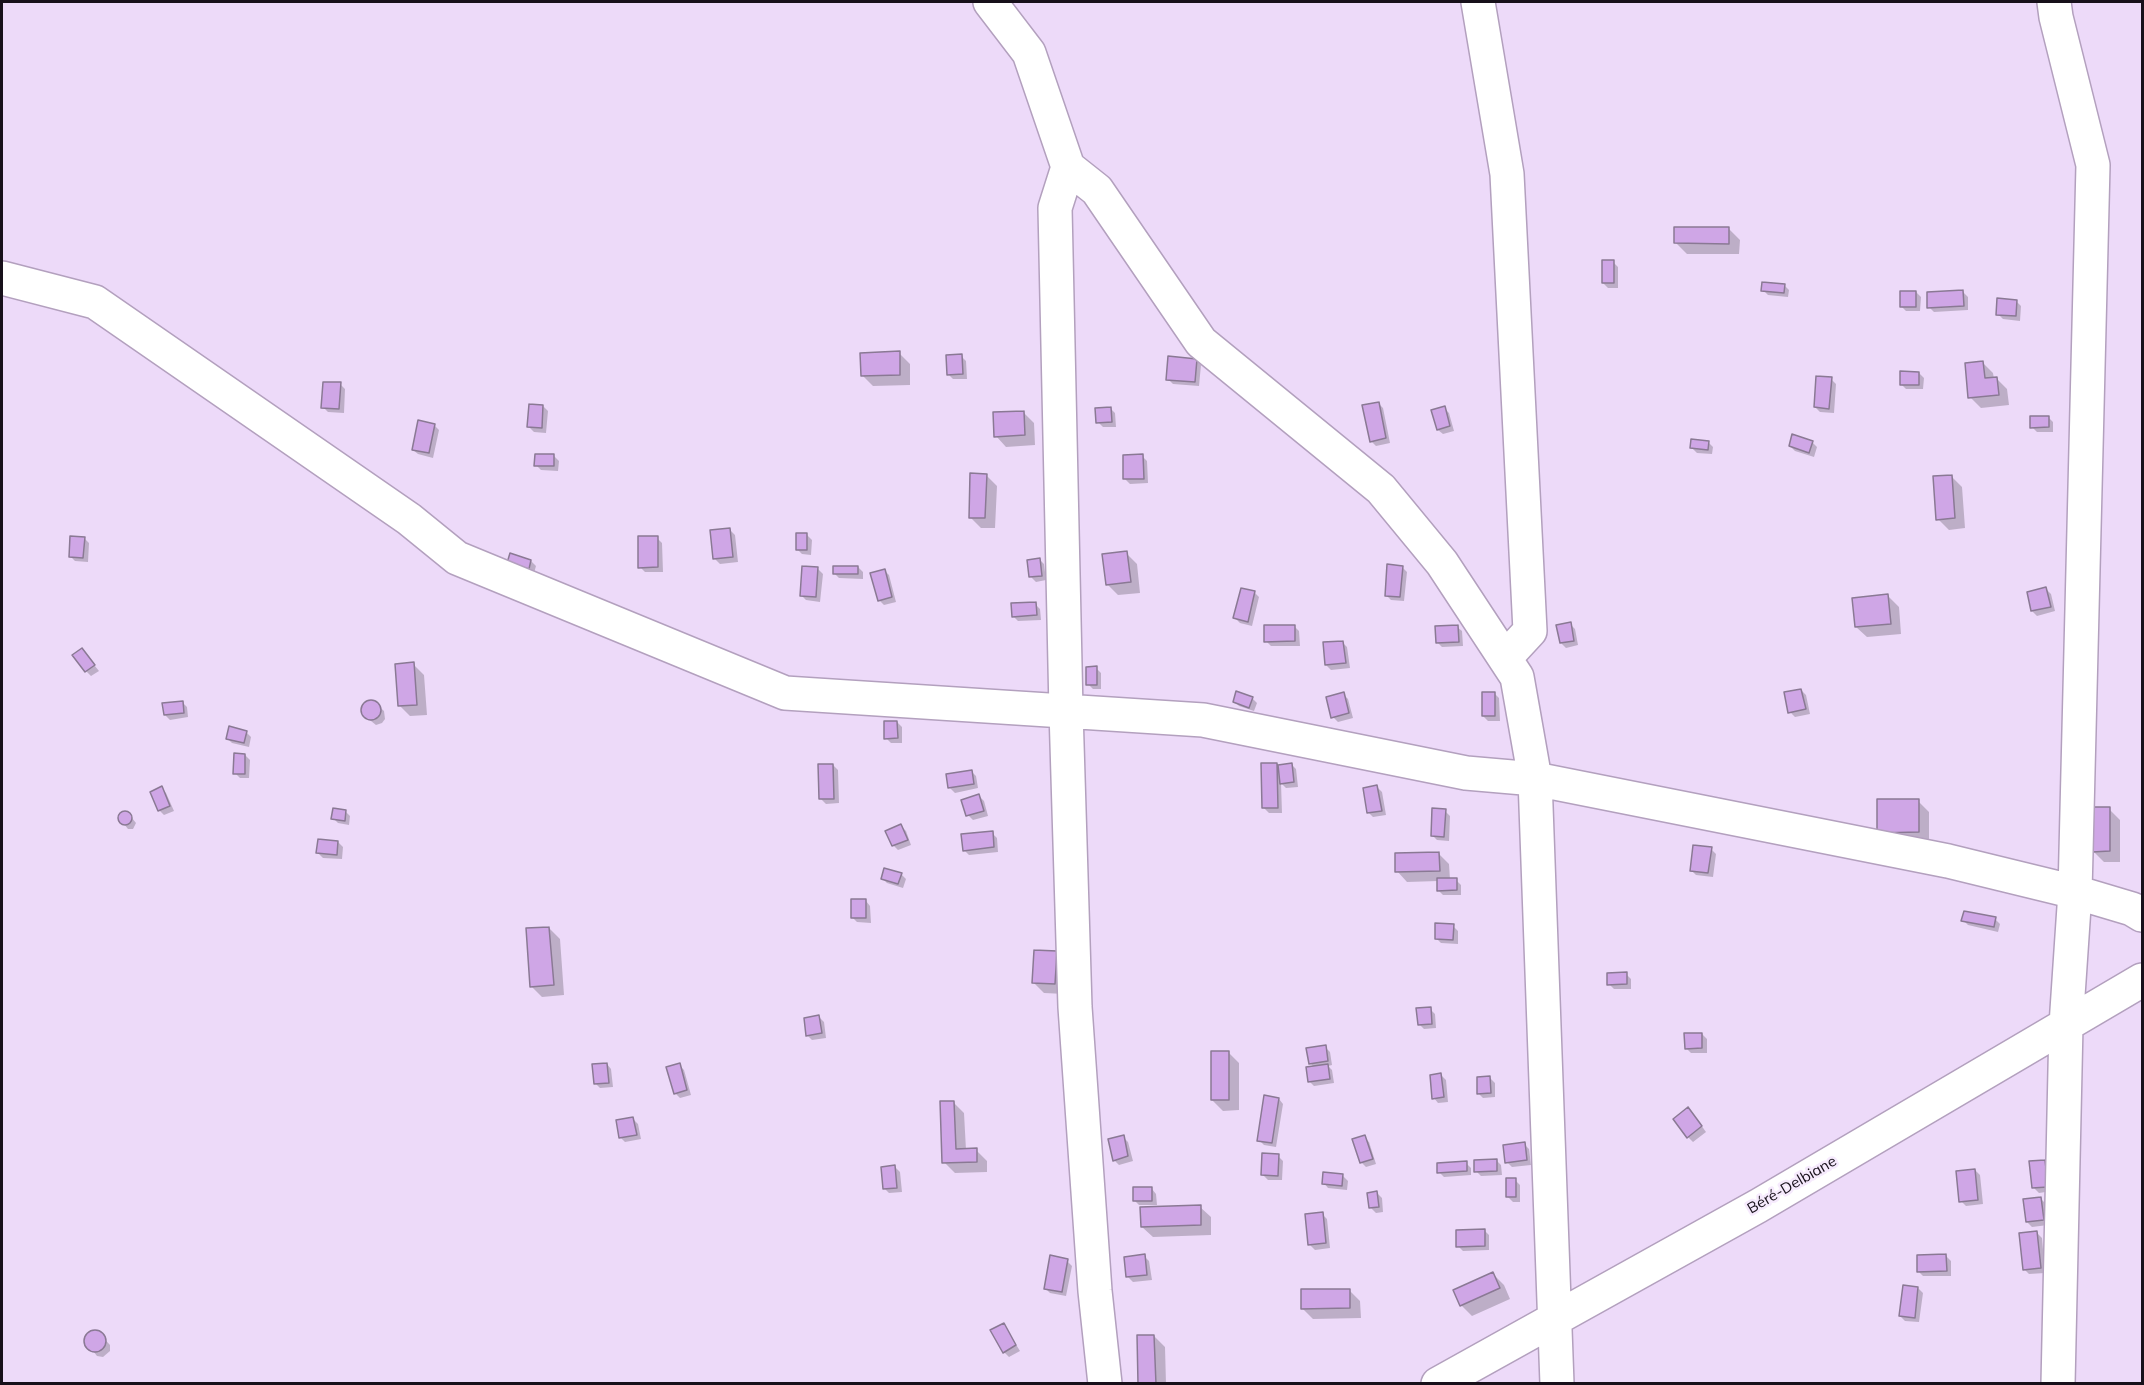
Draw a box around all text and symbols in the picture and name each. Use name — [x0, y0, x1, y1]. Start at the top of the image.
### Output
street label: Béré-Delbiane — [1744, 1152, 1840, 1218]

